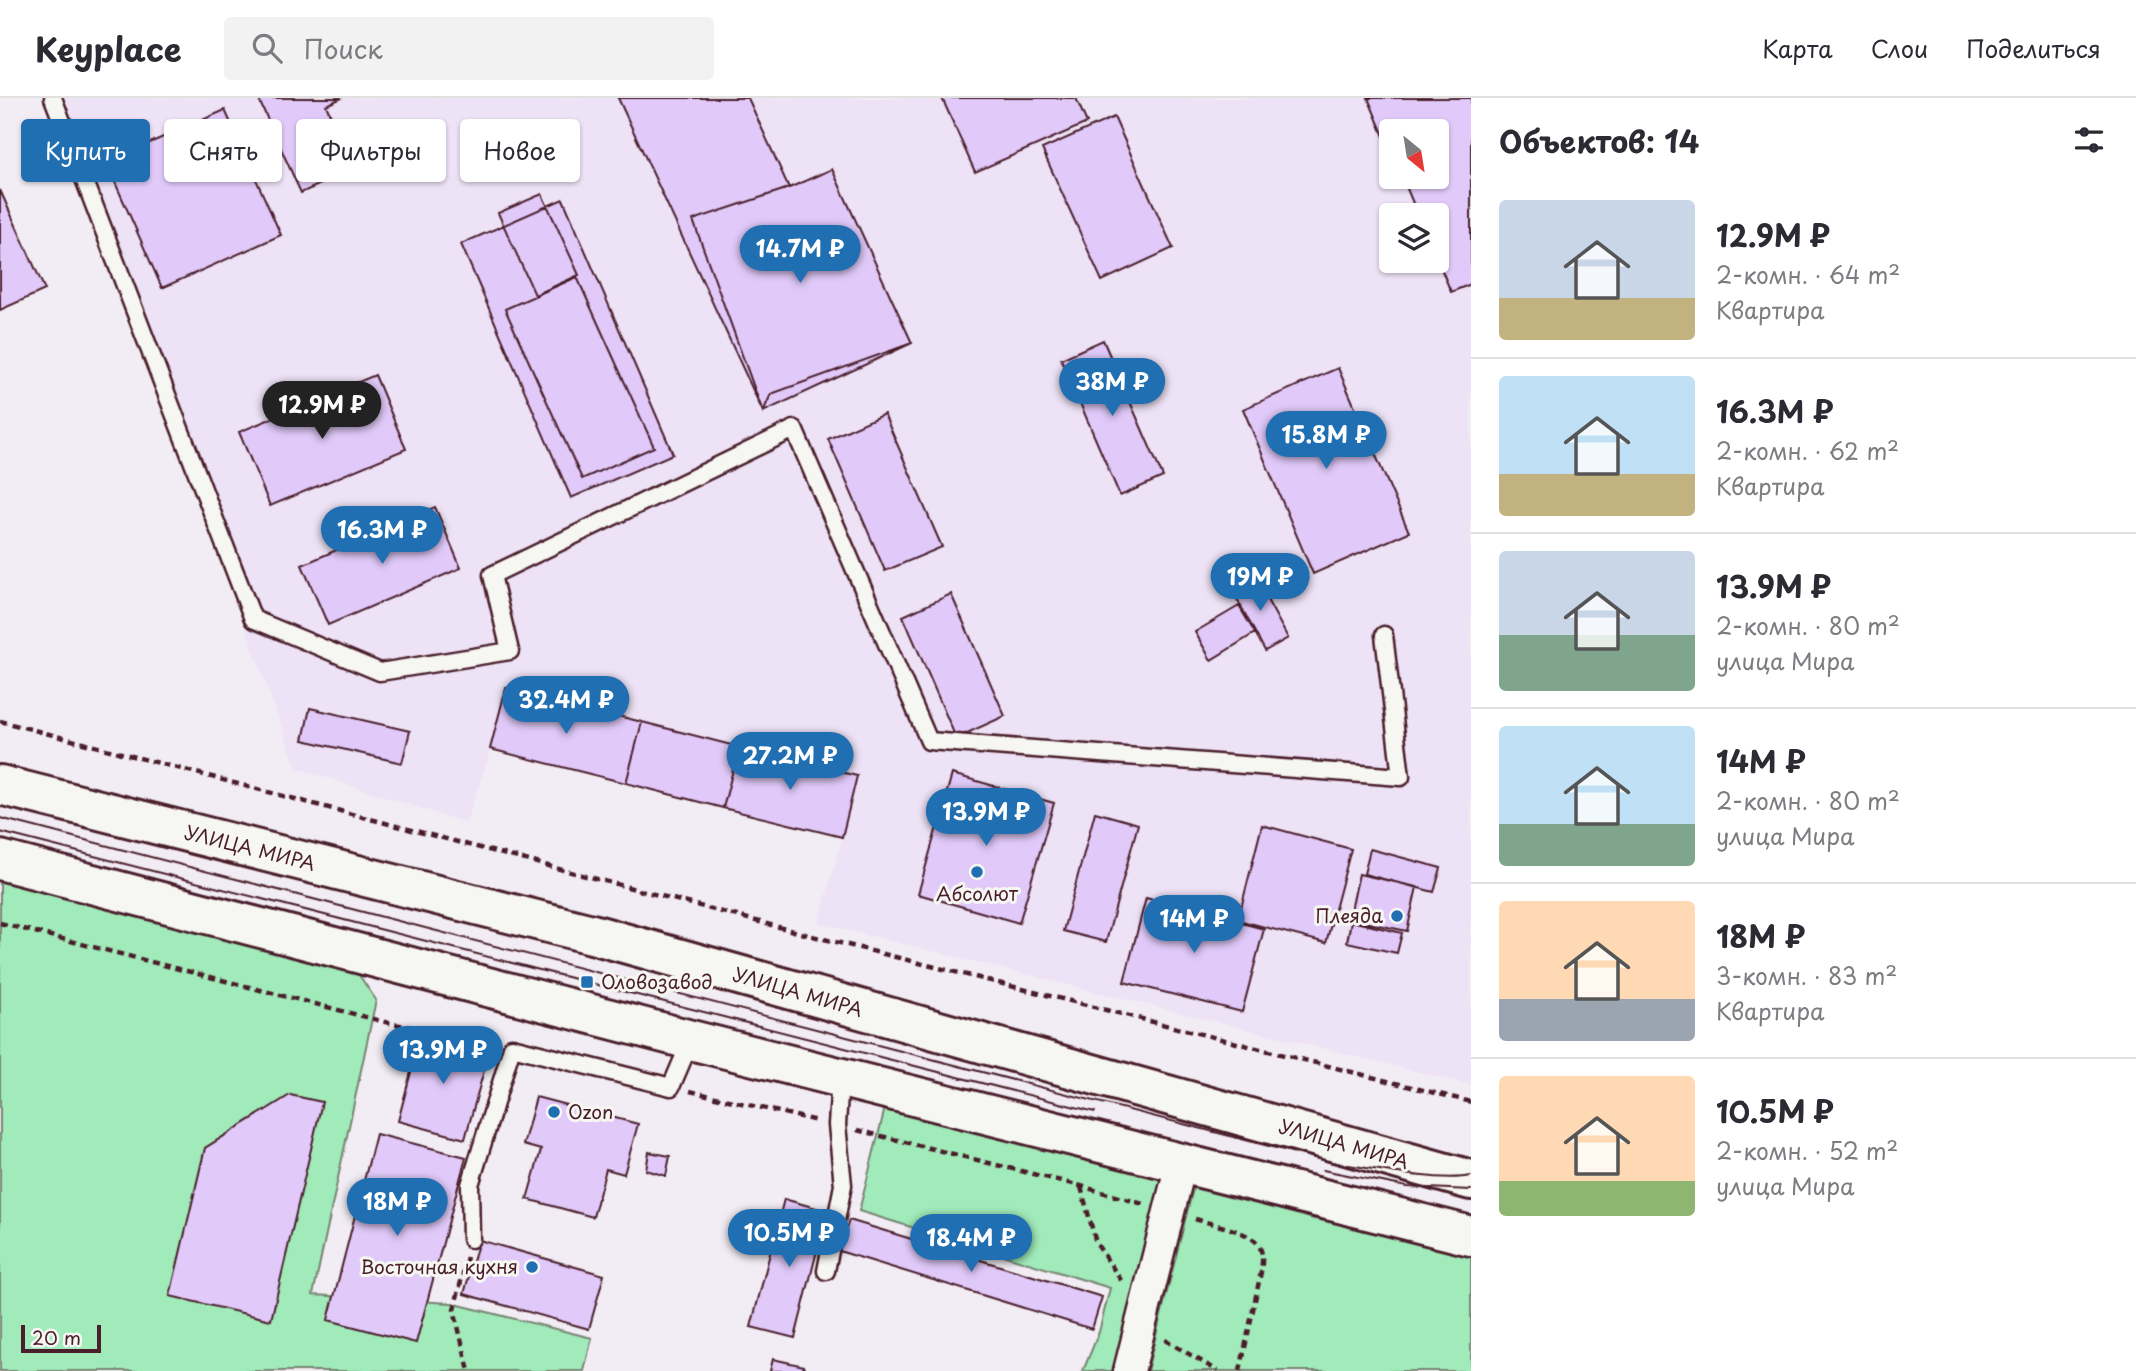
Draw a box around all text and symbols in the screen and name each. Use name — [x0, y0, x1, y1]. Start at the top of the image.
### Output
search box — [224, 17, 714, 80]
text: Keyplace — [35, 23, 182, 73]
icon: search — [248, 29, 286, 67]
text: Поиск — [304, 29, 383, 68]
text: Карта — [1762, 30, 1833, 66]
text: Слои — [1871, 30, 1928, 66]
text: Поделиться — [1966, 30, 2101, 66]
text: Объектов: 14 — [1499, 118, 1699, 163]
chip: Купить — [21, 119, 150, 182]
chip: Снять — [164, 119, 282, 182]
chip: Фильтры — [296, 119, 446, 182]
chip: Новое — [460, 119, 580, 182]
north arrow — [1379, 119, 1449, 189]
map controls — [1379, 119, 1449, 273]
icon: filters — [2070, 121, 2108, 159]
button: layers — [1379, 203, 1449, 273]
text: 12.9M ₽ — [1716, 212, 1830, 257]
pin: 14.7M ₽ — [735, 226, 865, 285]
icon: home — [1555, 228, 1639, 312]
text: 14.7M ₽ — [756, 230, 844, 265]
text: 2-комн. · 64 m² — [1716, 257, 1900, 292]
text: Квартира — [1716, 292, 1824, 327]
pin: 38M ₽ — [1063, 358, 1161, 418]
text: 38M ₽ — [1075, 363, 1149, 398]
pin: 12.9M ₽ — [257, 382, 387, 441]
text: 12.9M ₽ — [278, 386, 366, 421]
text: 16.3M ₽ — [1716, 388, 1834, 433]
icon: home — [1555, 404, 1639, 488]
pin: 15.8M ₽ — [1261, 412, 1391, 471]
text: 15.8M ₽ — [1282, 416, 1370, 451]
text: 2-комн. · 62 m² — [1716, 433, 1899, 468]
text: Квартира — [1716, 468, 1824, 503]
pin: 16.3M ₽ — [317, 506, 447, 566]
text: 16.3M ₽ — [337, 511, 427, 546]
pin: 19M ₽ — [1211, 554, 1309, 613]
text: 19M ₽ — [1227, 558, 1293, 593]
text: 13.9M ₽ — [1716, 563, 1831, 608]
icon: home — [1555, 579, 1639, 663]
text: 2-комн. · 80 m² — [1716, 608, 1900, 643]
text: улица Мира — [1716, 643, 1855, 678]
pin: 32.4M ₽ — [501, 676, 631, 736]
text: 32.4M ₽ — [518, 681, 614, 716]
pin: 27.2M ₽ — [725, 732, 855, 792]
text: 27.2M ₽ — [743, 737, 837, 772]
text: 14M ₽ — [1716, 738, 1806, 783]
icon: home — [1555, 754, 1639, 838]
text: 2-комн. · 80 m² — [1716, 783, 1900, 818]
pin: 13.9M ₽ — [921, 788, 1051, 848]
text: 13.9M ₽ — [942, 793, 1030, 828]
street label: УЛИЦА МИРА — [182, 817, 319, 877]
text: улица Мира — [1716, 818, 1855, 853]
marker: Абсолют — [969, 864, 985, 880]
place label: Абсолют — [936, 879, 1019, 907]
pin: 14M ₽ — [1145, 896, 1243, 955]
text: 14M ₽ — [1160, 900, 1228, 935]
place label: Плеяда — [1315, 901, 1383, 929]
marker: Плеяда — [1389, 908, 1405, 924]
text: 18M ₽ — [1716, 913, 1805, 958]
icon: home — [1555, 929, 1639, 1013]
text: 3-комн. · 83 m² — [1716, 958, 1897, 993]
street label: УЛИЦА МИРА — [730, 959, 866, 1023]
place label: Оловозавод — [601, 967, 713, 995]
marker: Оловозавод — [579, 974, 595, 990]
text: Квартира — [1716, 993, 1824, 1028]
pin: 13.9M ₽ — [378, 1026, 508, 1086]
text: 13.9M ₽ — [399, 1031, 487, 1066]
text: 10.5M ₽ — [1716, 1088, 1834, 1133]
place label: Ozon — [568, 1097, 613, 1125]
marker: Ozon — [546, 1104, 562, 1120]
icon: home — [1555, 1104, 1639, 1188]
street label: УЛИЦА МИРА — [1276, 1111, 1412, 1175]
text: 2-комн. · 52 m² — [1716, 1133, 1898, 1168]
text: улица Мира — [1716, 1168, 1855, 1203]
pin: 18M ₽ — [348, 1178, 446, 1238]
text: 18M ₽ — [363, 1183, 431, 1218]
pin: 10.5M ₽ — [724, 1210, 854, 1269]
text: 10.5M ₽ — [744, 1214, 834, 1249]
pin: 18.4M ₽ — [906, 1214, 1036, 1274]
text: 18.4M ₽ — [926, 1219, 1016, 1254]
place label: Восточная кухня — [361, 1252, 518, 1280]
marker: Восточная кухня — [524, 1259, 540, 1275]
scale bar — [21, 1322, 102, 1354]
text: 20 m — [32, 1323, 81, 1351]

